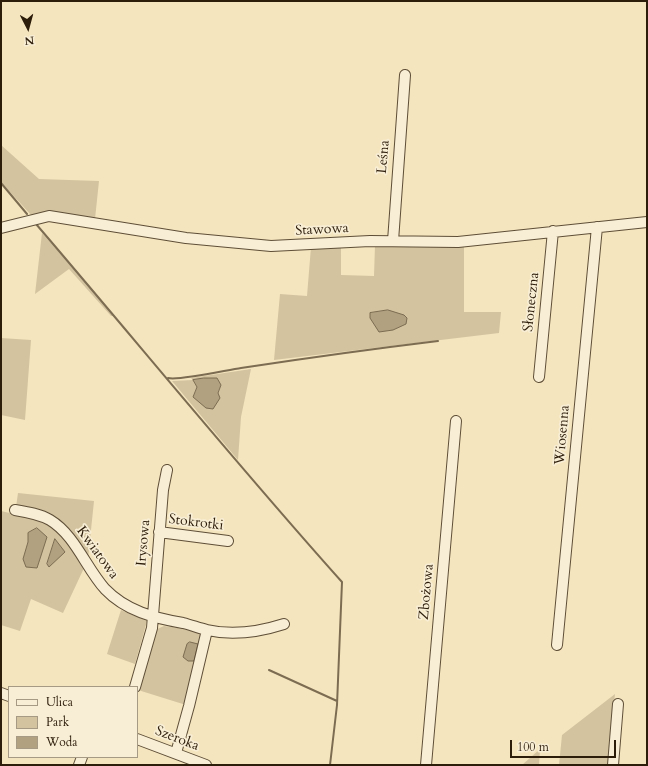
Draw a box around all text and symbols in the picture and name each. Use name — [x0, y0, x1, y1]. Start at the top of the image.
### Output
north arrow — [8, 8, 48, 48]
text: N — [24, 32, 35, 48]
street label: Leśna — [374, 140, 394, 174]
street label: Stawowa — [295, 220, 349, 240]
street label: Słoneczna — [521, 272, 543, 332]
street label: Wiosenna — [552, 404, 574, 466]
street label: Stokrotki — [168, 511, 224, 535]
street label: Irysowa — [134, 519, 154, 567]
street label: Kwiatowa — [72, 523, 122, 583]
street label: Zbożowa — [416, 563, 438, 621]
legend — [8, 686, 138, 758]
text: Ulica — [46, 694, 73, 710]
text: Park — [46, 714, 69, 730]
street label: Szeroka — [153, 723, 201, 755]
scale bar — [512, 732, 618, 758]
text: Woda — [46, 734, 77, 750]
text: 100 m — [517, 739, 549, 755]

